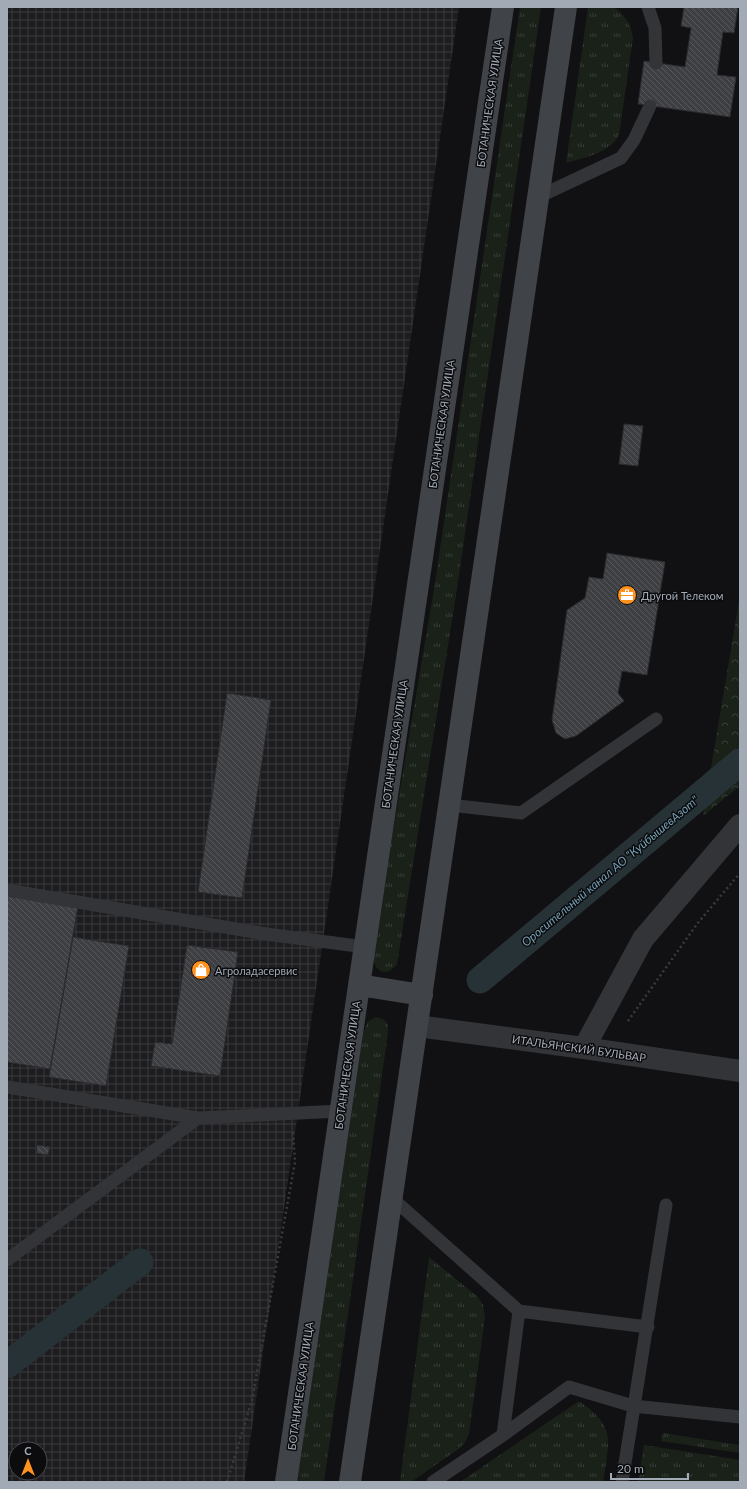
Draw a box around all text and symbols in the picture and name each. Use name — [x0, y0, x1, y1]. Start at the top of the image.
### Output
street label: БОТАНИЧЕСКАЯ УЛИЦА — [474, 37, 505, 168]
street label: БОТАНИЧЕСКАЯ УЛИЦА — [426, 358, 457, 489]
office icon: Другой Телеком — [616, 584, 638, 606]
place label: Другой Телеком — [641, 589, 724, 602]
street label: БОТАНИЧЕСКАЯ УЛИЦА — [379, 678, 410, 809]
water label: Оросительный канал АО "КуйбышевАзот" — [518, 792, 702, 950]
shop icon: Агроладасервис — [190, 959, 212, 981]
place label: Агроладасервис — [215, 964, 298, 977]
street label: БОТАНИЧЕСКАЯ УЛИЦА — [332, 999, 363, 1130]
street label: ИТАЛЬЯНСКИЙ БУЛЬВАР — [511, 1032, 647, 1064]
street label: БОТАНИЧЕСКАЯ УЛИЦА — [285, 1320, 316, 1451]
north arrow — [8, 1441, 48, 1481]
text: С — [24, 1444, 32, 1457]
scale bar — [611, 1455, 688, 1481]
text: 20 m — [617, 1461, 644, 1476]

